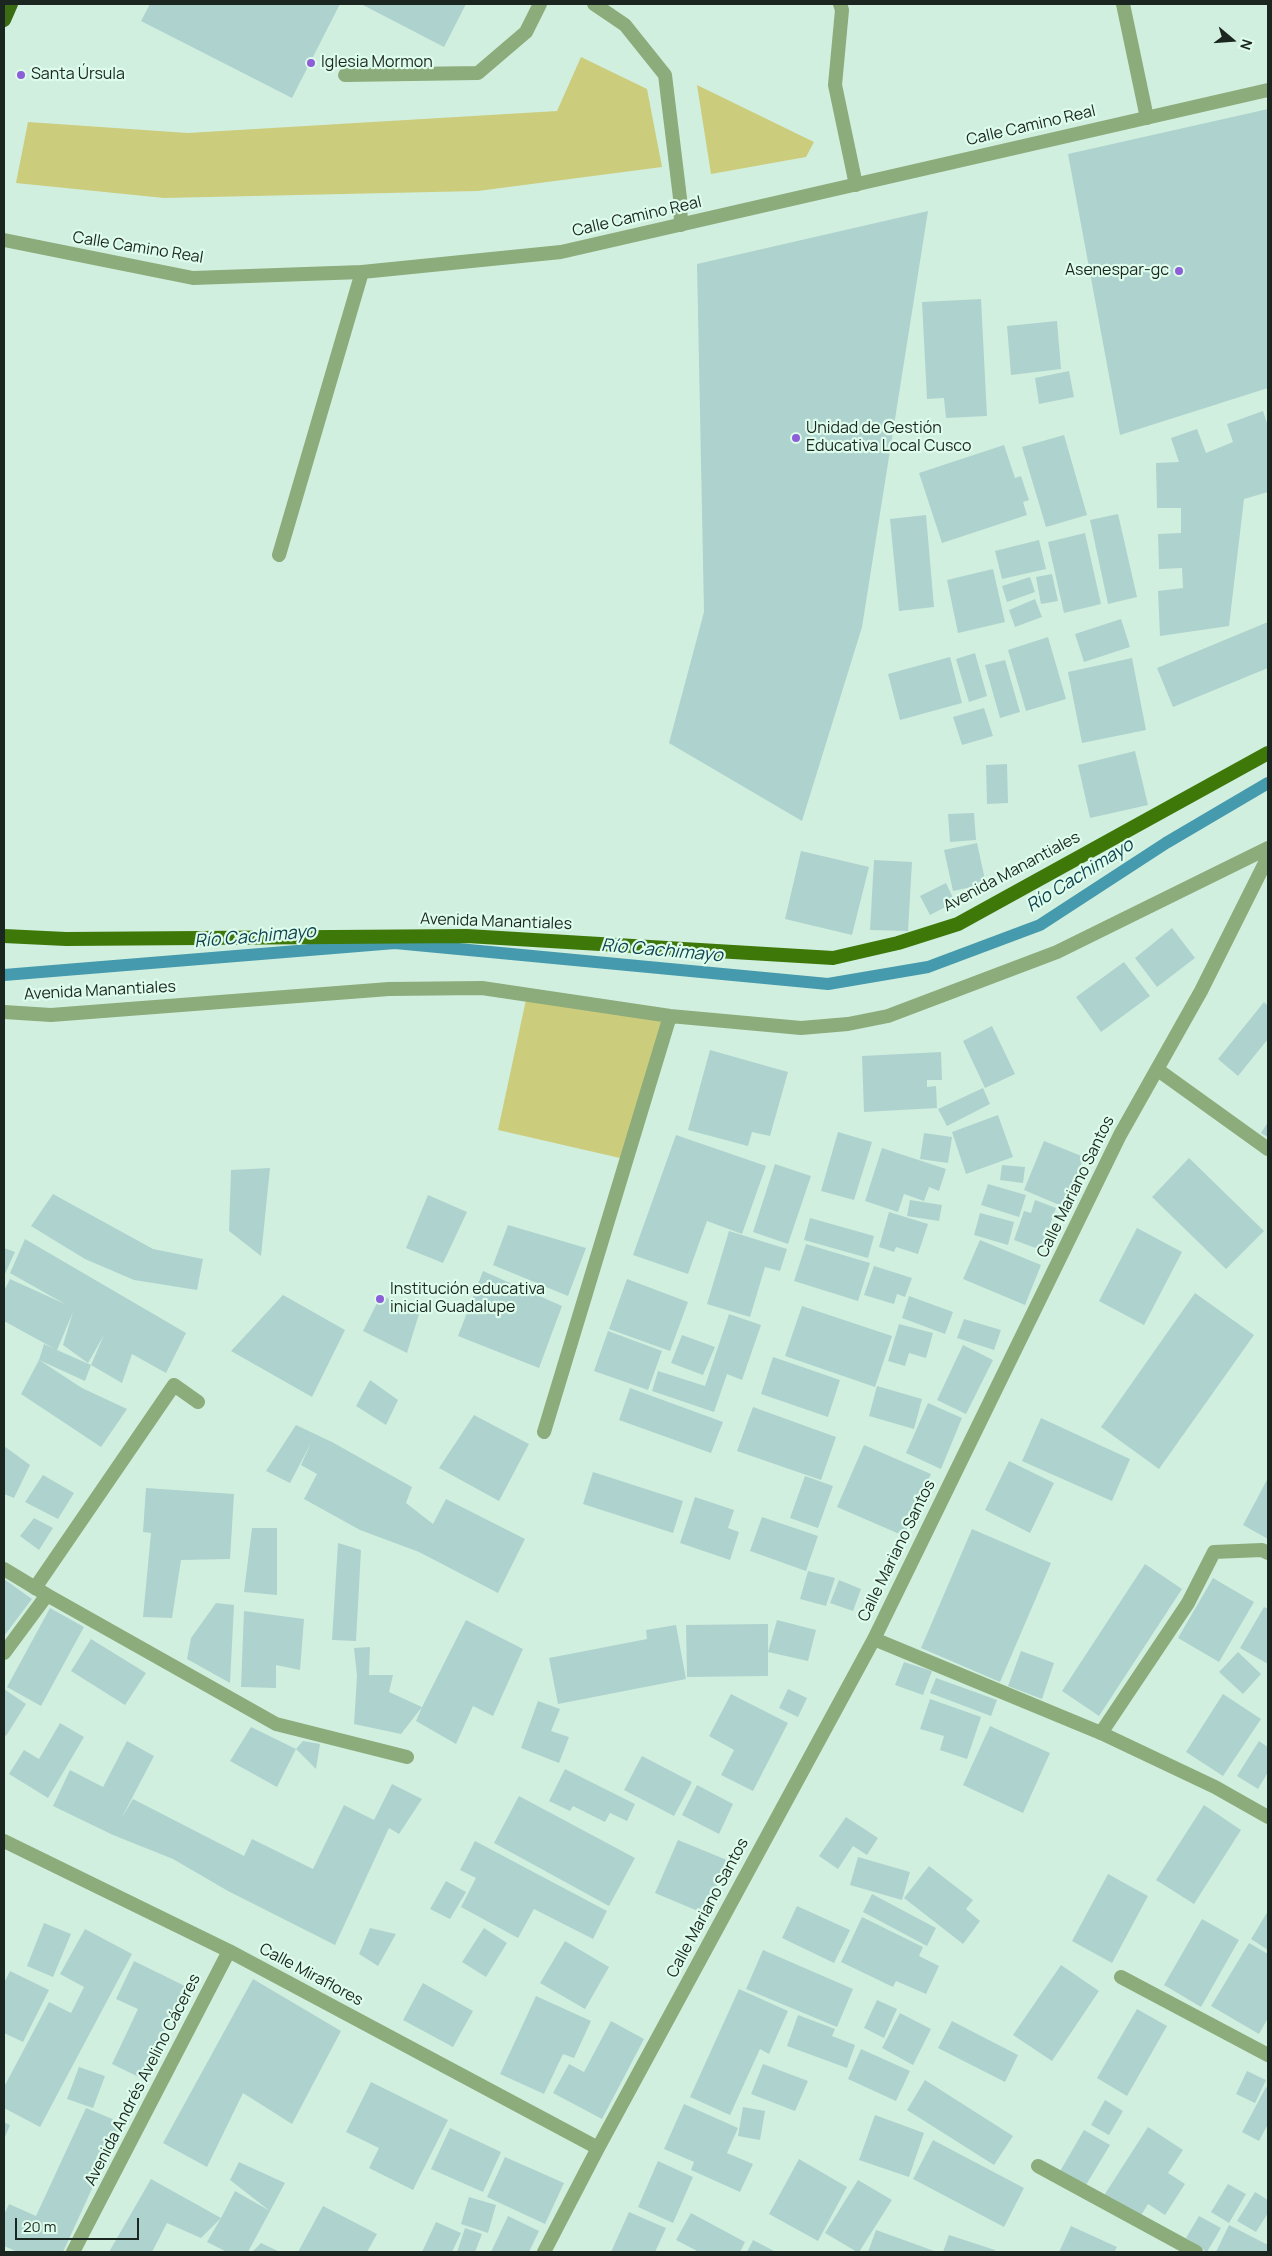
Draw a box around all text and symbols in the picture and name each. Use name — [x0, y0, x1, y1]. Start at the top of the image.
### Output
north arrow — [1207, 15, 1257, 65]
text: N — [1236, 37, 1257, 53]
place label: Iglesia Mormon — [321, 53, 433, 73]
marker: Iglesia Mormon — [305, 57, 317, 69]
place label: Santa Úrsula — [31, 65, 125, 85]
marker: Santa Úrsula — [15, 69, 27, 81]
street label: Calle Camino Real — [965, 102, 1097, 150]
street label: Calle Camino Real — [571, 193, 703, 241]
street label: Calle Camino Real — [71, 228, 205, 268]
place label: Asenespar-gc — [1065, 261, 1169, 281]
marker: Asenespar-gc — [1173, 265, 1185, 277]
place label: Unidad de Gestión Educativa Local Cusco — [806, 419, 971, 457]
marker: Unidad de Gestión Educativa Local Cusco — [790, 432, 802, 444]
street label: Avenida Manantiales — [940, 828, 1084, 916]
water label: Río Cachimayo — [1023, 835, 1137, 917]
street label: Avenida Manantiales — [420, 910, 572, 934]
water label: Río Cachimayo — [193, 921, 317, 953]
water label: Río Cachimayo — [600, 935, 724, 967]
street label: Avenida Manantiales — [24, 977, 176, 1005]
street label: Calle Mariano Santos — [1033, 1113, 1119, 1261]
place label: Institución educativa inicial Guadalupe — [390, 1280, 545, 1318]
marker: Institución educativa inicial Guadalupe — [374, 1293, 386, 1305]
street label: Calle Mariano Santos — [854, 1477, 940, 1625]
street label: Calle Mariano Santos — [663, 1835, 753, 1981]
street label: Calle Miraflores — [256, 1940, 366, 2010]
street label: Avenida Andrés Avelino Cáceres — [81, 1971, 205, 2189]
scale bar — [18, 2208, 141, 2240]
text: 20 m — [23, 2216, 56, 2237]

